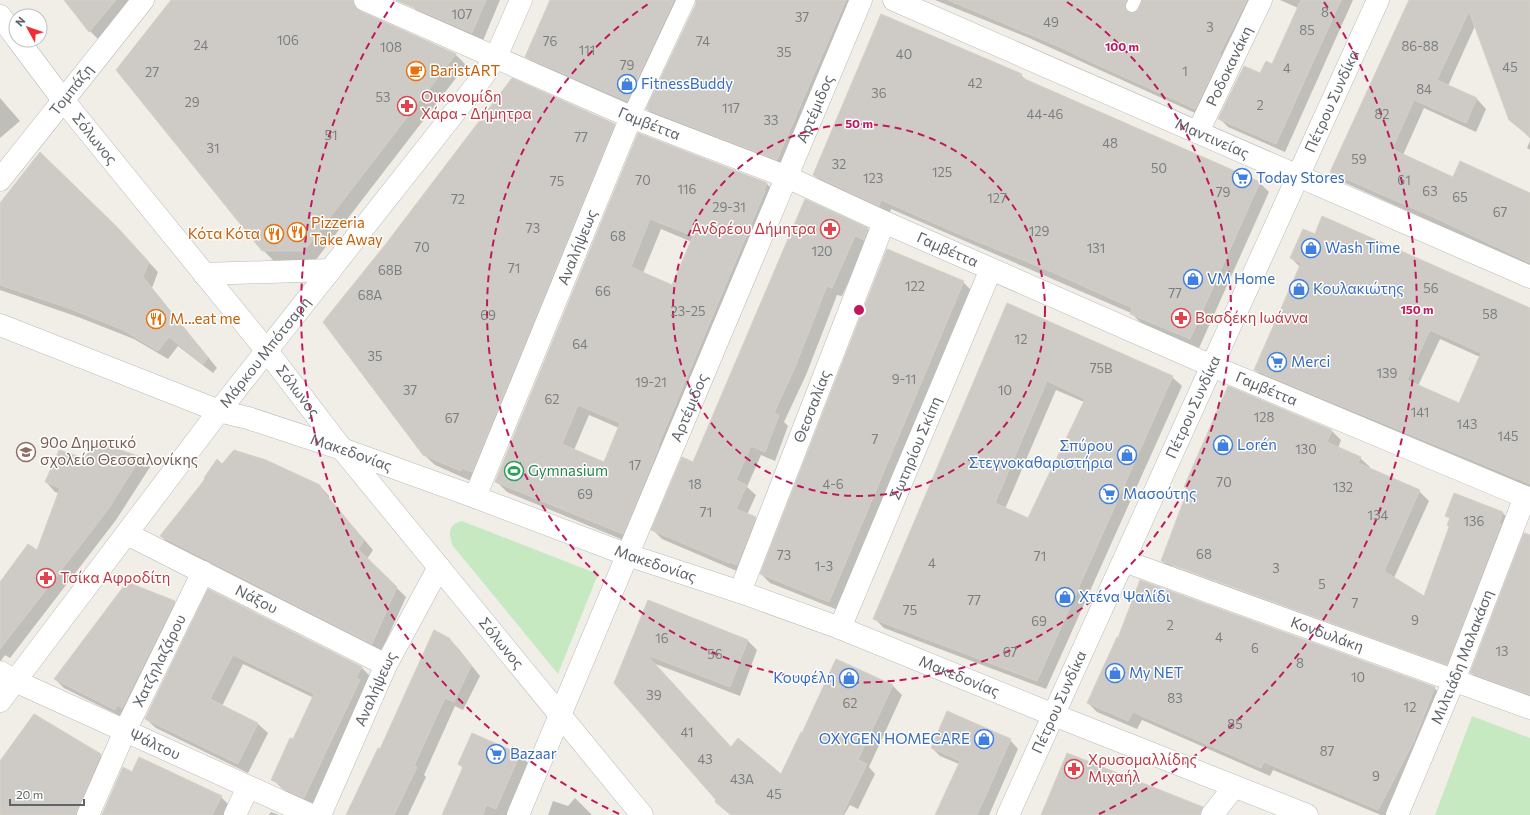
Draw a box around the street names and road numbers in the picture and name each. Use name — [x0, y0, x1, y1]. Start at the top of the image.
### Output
street label: Ροδοκανάκη — [1202, 23, 1255, 109]
street label: Πέτρου Συνδίκα — [1300, 46, 1362, 155]
street label: Τομπάζη — [45, 60, 97, 119]
street label: Αρτέμιδος — [792, 72, 837, 145]
street label: Γαμβέττα — [616, 103, 683, 143]
street label: Σόλωνος — [69, 109, 122, 168]
street label: Μαντινείας — [1173, 114, 1252, 162]
street label: Αναλήψεως — [553, 206, 600, 287]
street label: Γαμβέττα — [914, 228, 981, 270]
street label: Μάρκου Μπότσαρη — [215, 293, 314, 411]
street label: Πέτρου Συνδίκα — [1161, 352, 1223, 461]
street label: Σόλωνος — [273, 361, 324, 420]
street label: Θεσσαλίας — [789, 367, 834, 445]
street label: Γαμβέττα — [1233, 367, 1300, 409]
street label: Αρτέμιδος — [666, 370, 711, 444]
street label: Σωτηρίου Σκίπη — [885, 394, 944, 502]
street label: Μακεδονίας — [308, 429, 395, 474]
street label: Μακεδονίας — [612, 541, 699, 585]
street label: Νάξου — [233, 580, 281, 617]
street label: Μιλτιάδη Μαλακάση — [1426, 587, 1496, 727]
street label: Χατζηλαζάρου — [128, 611, 189, 710]
street label: Κονδυλάκη — [1288, 612, 1367, 655]
street label: Σόλωνος — [476, 613, 528, 672]
street label: Πέτρου Συνδίκα — [1027, 647, 1089, 756]
street label: Αναλήψεως — [350, 648, 400, 729]
street label: Μακεδονίας — [917, 651, 1003, 700]
street label: Ψάλτου — [127, 724, 184, 763]

